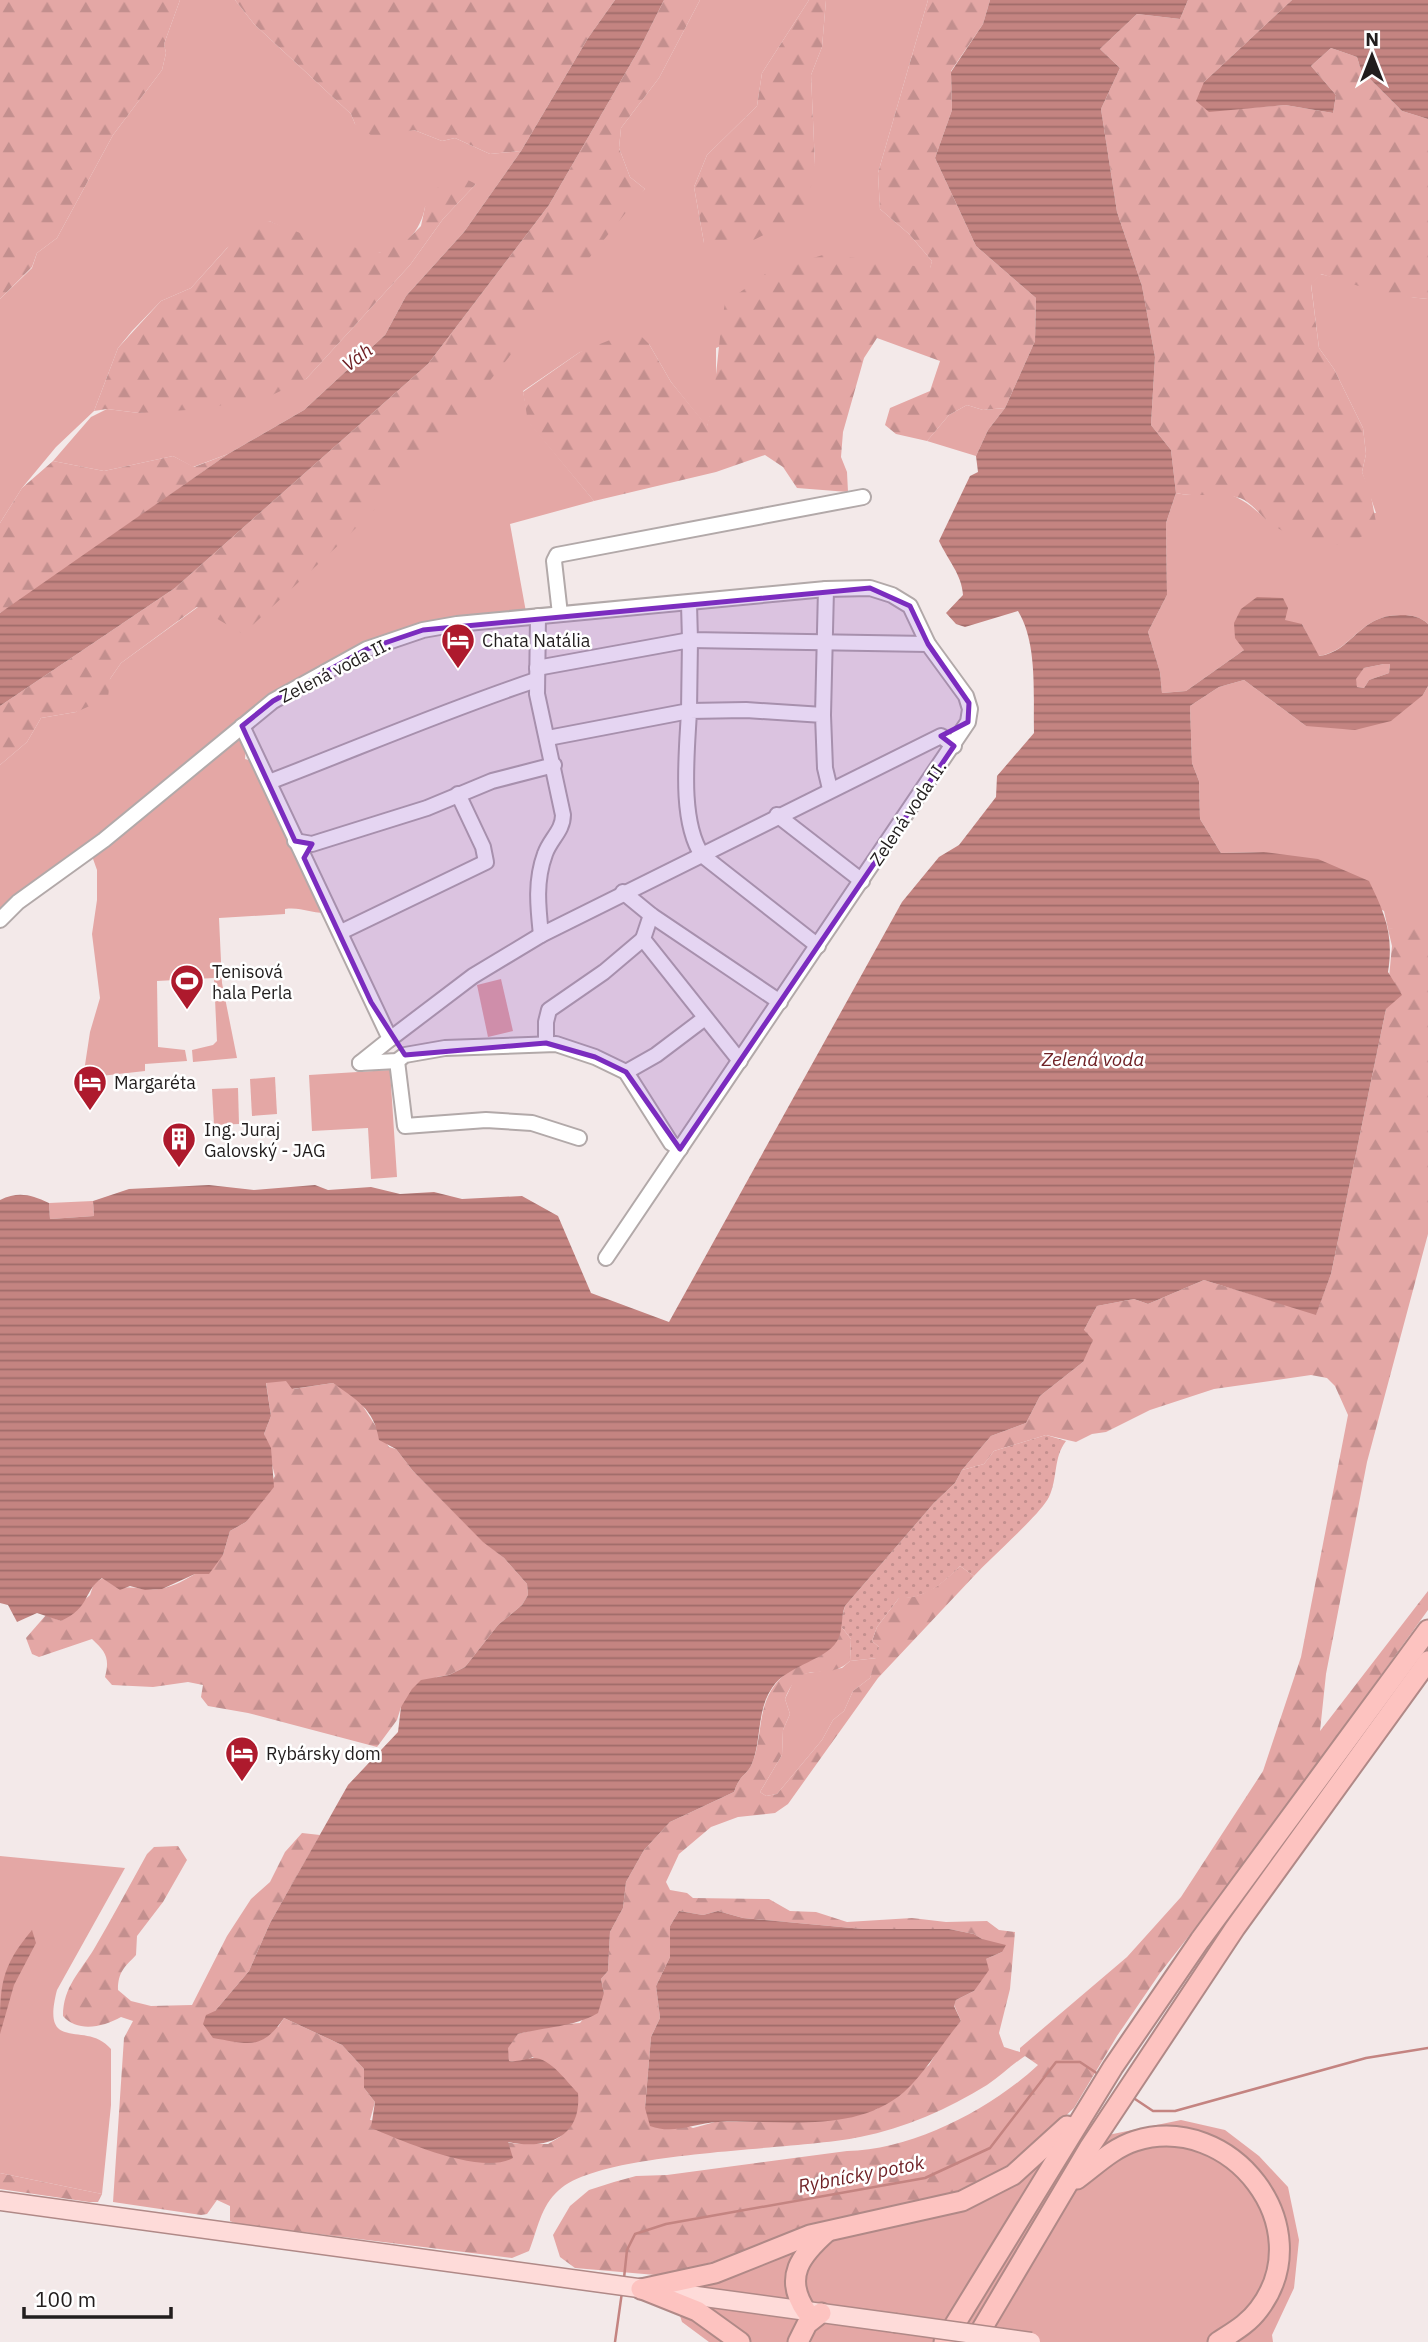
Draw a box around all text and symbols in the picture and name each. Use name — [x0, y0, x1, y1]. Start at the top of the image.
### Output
north arrow — [1337, 21, 1407, 91]
text: N — [1365, 27, 1379, 51]
water label: Váh — [337, 338, 377, 376]
hotel icon: Chata Natália — [439, 621, 477, 670]
place label: Chata Natália — [482, 629, 591, 652]
street label: Zelená voda II. — [276, 632, 394, 708]
street label: Zelená voda II. — [864, 756, 952, 870]
place label: Tenisová hala Perla — [212, 960, 293, 1004]
sports icon: Tenisová hala Perla — [168, 962, 206, 1011]
water label: Zelená voda — [1041, 1047, 1144, 1071]
hotel icon: Margaréta — [71, 1063, 109, 1112]
place label: Margaréta — [114, 1071, 196, 1094]
place label: Ing. Juraj Galovský - JAG — [204, 1118, 326, 1162]
building icon: Ing. Juraj Galovský - JAG — [160, 1120, 198, 1169]
hotel icon: Rybársky dom — [223, 1734, 261, 1783]
place label: Rybársky dom — [266, 1742, 381, 1765]
water label: Rybnícky potok — [796, 2150, 927, 2198]
scale bar — [24, 2276, 172, 2320]
text: 100 m — [35, 2285, 96, 2313]

